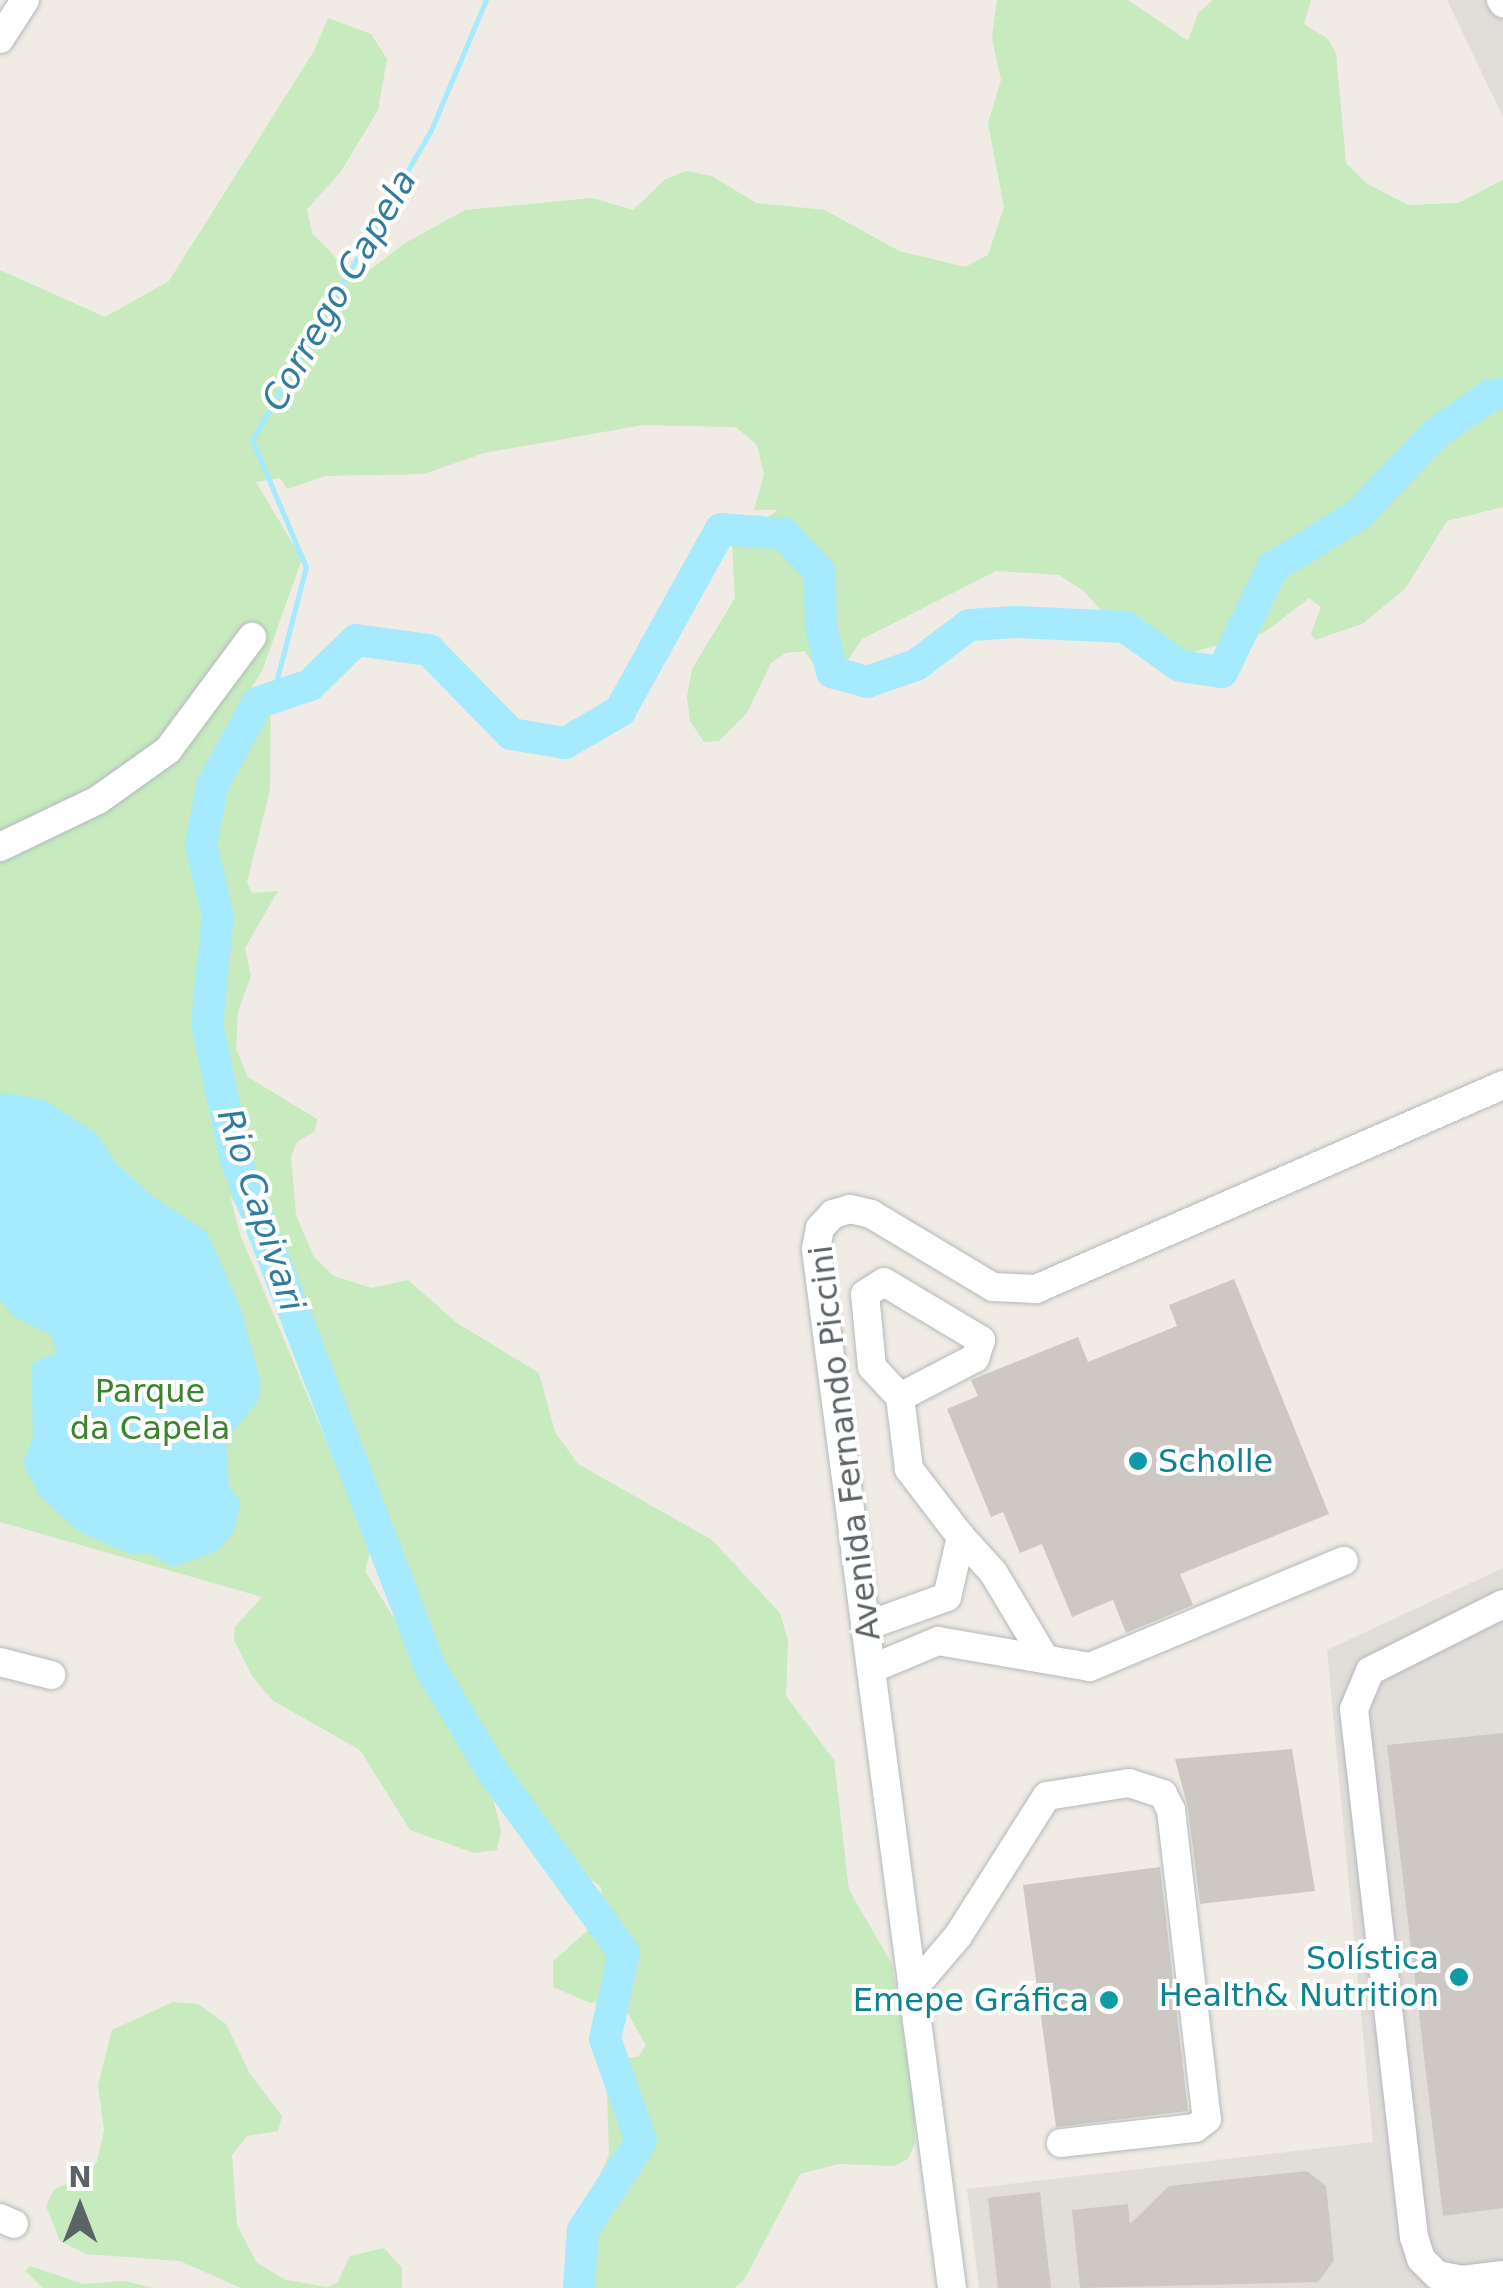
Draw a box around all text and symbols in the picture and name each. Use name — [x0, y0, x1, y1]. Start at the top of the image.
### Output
water label: Corrego Capela — [253, 162, 425, 418]
water label: Rio Capivari — [208, 1103, 314, 1317]
street label: Avenida Fernando Piccini — [802, 1243, 888, 1643]
park label: Parque da Capela — [70, 1373, 230, 1448]
place label: Scholle — [1158, 1442, 1273, 1480]
marker: Scholle — [1127, 1450, 1149, 1472]
place label: Solística Health& Nutrition — [1159, 1940, 1439, 2015]
marker: Solística Health& Nutrition — [1448, 1966, 1470, 1988]
place label: Emepe Gráfica — [853, 1981, 1089, 2019]
marker: Emepe Gráfica — [1098, 1989, 1120, 2011]
north arrow — [30, 2158, 130, 2258]
text: N — [68, 2161, 92, 2194]

